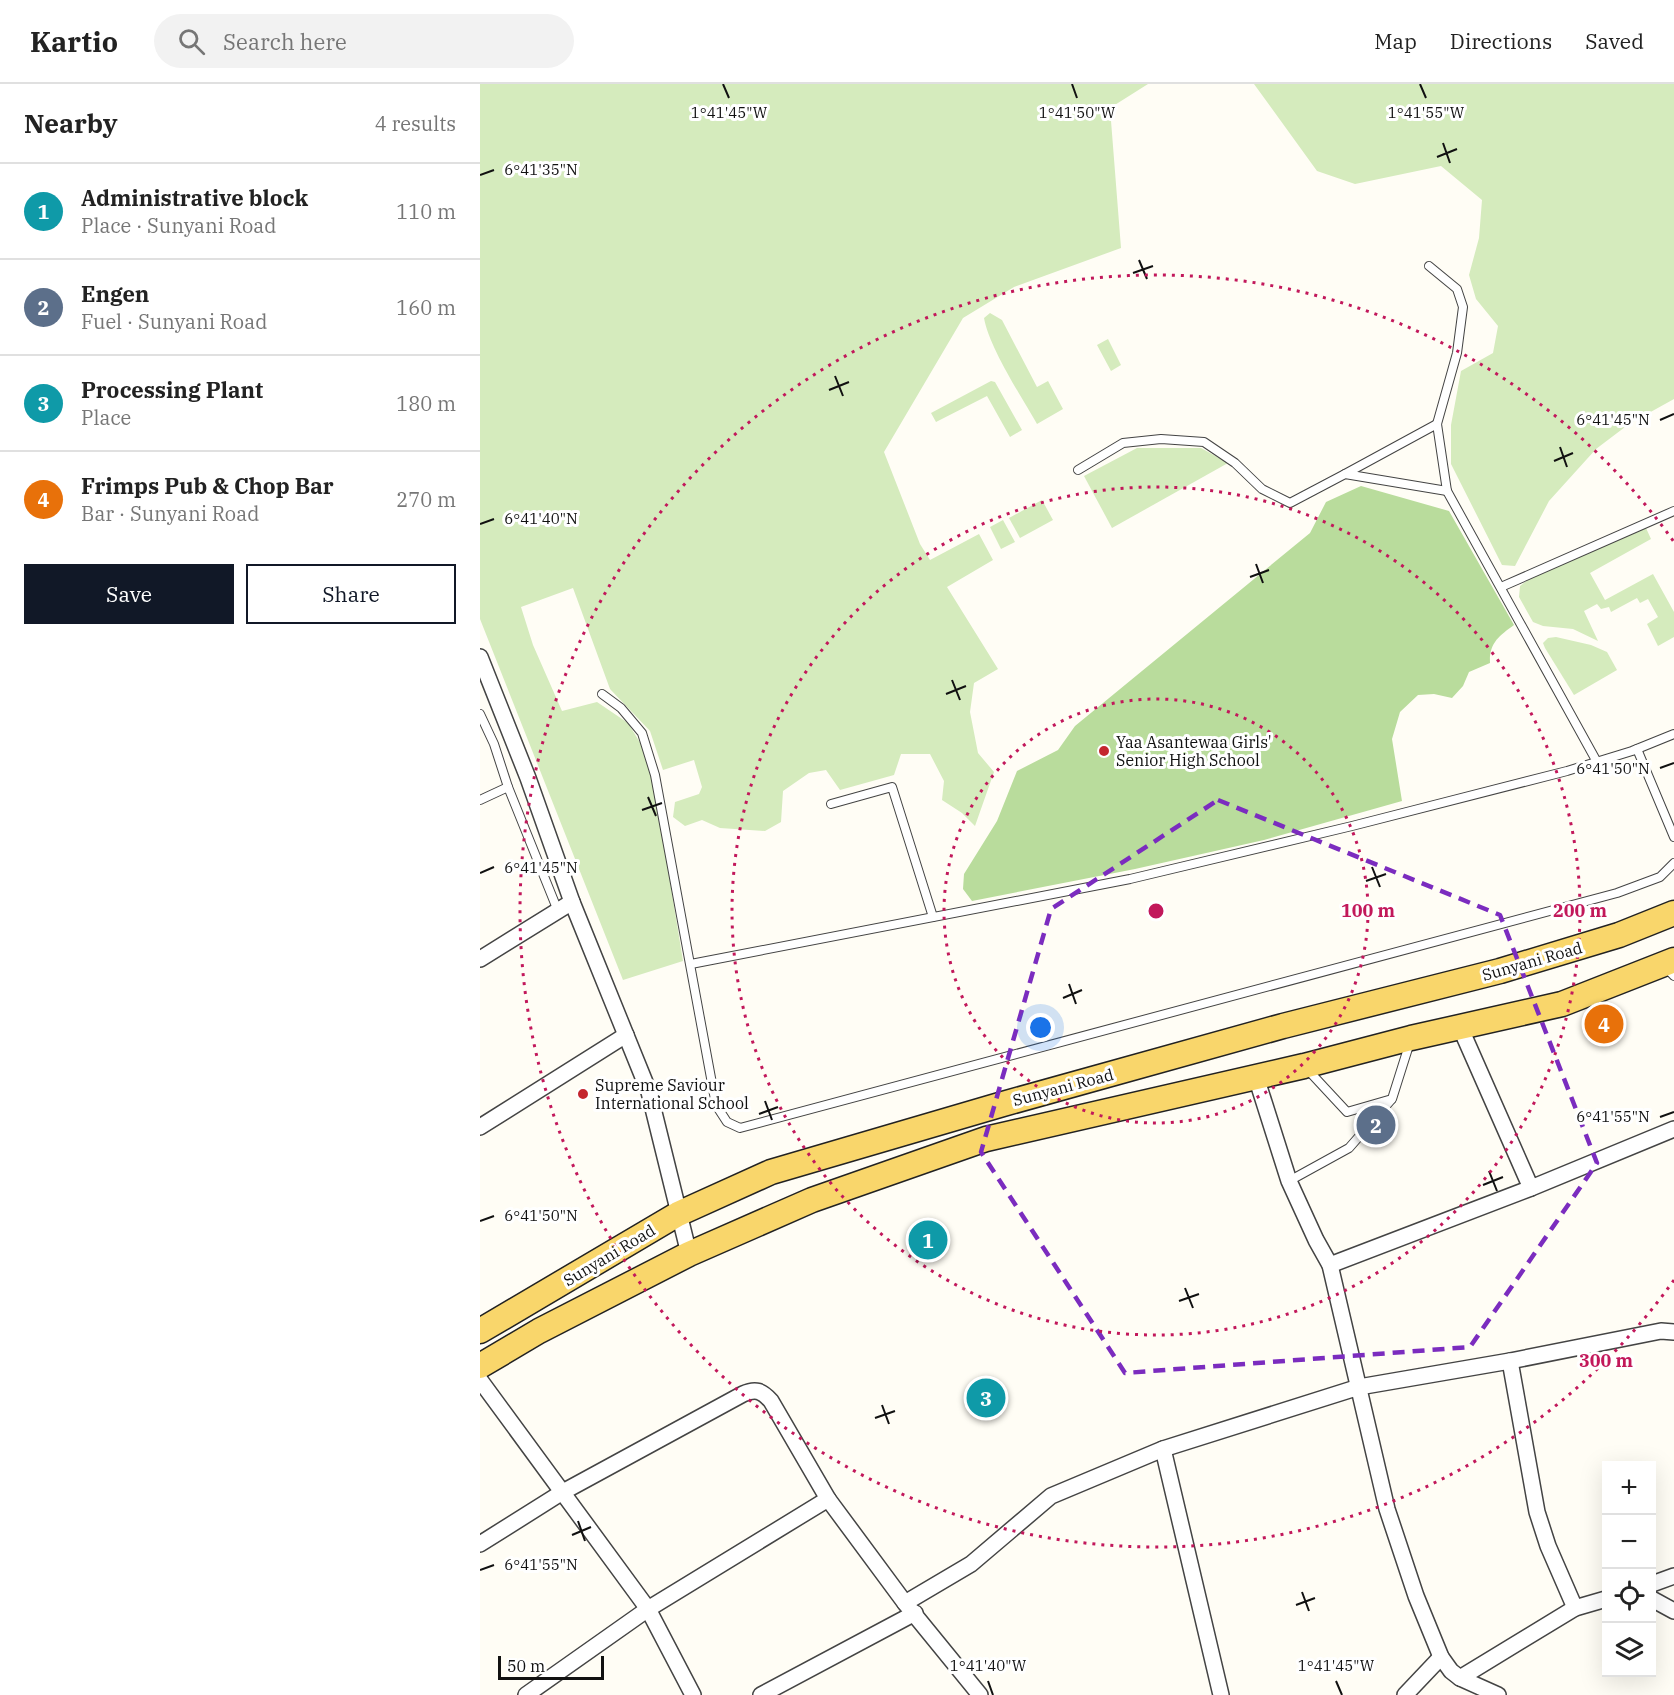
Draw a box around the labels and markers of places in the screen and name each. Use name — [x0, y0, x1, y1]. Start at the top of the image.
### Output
place label: Yaa Asantewaa Girls' Senior High School — [1116, 732, 1272, 770]
marker: Yaa Asantewaa Girls' Senior High School — [1097, 744, 1111, 758]
centre of rings — [1146, 901, 1166, 921]
pin: 4 — [1584, 1002, 1624, 1046]
place label: Supreme Saviour International School — [595, 1075, 749, 1113]
marker: Supreme Saviour International School — [576, 1087, 590, 1101]
pin: 2 — [1356, 1102, 1396, 1148]
pin: 1 — [908, 1218, 948, 1262]
pin: 3 — [966, 1376, 1006, 1420]

